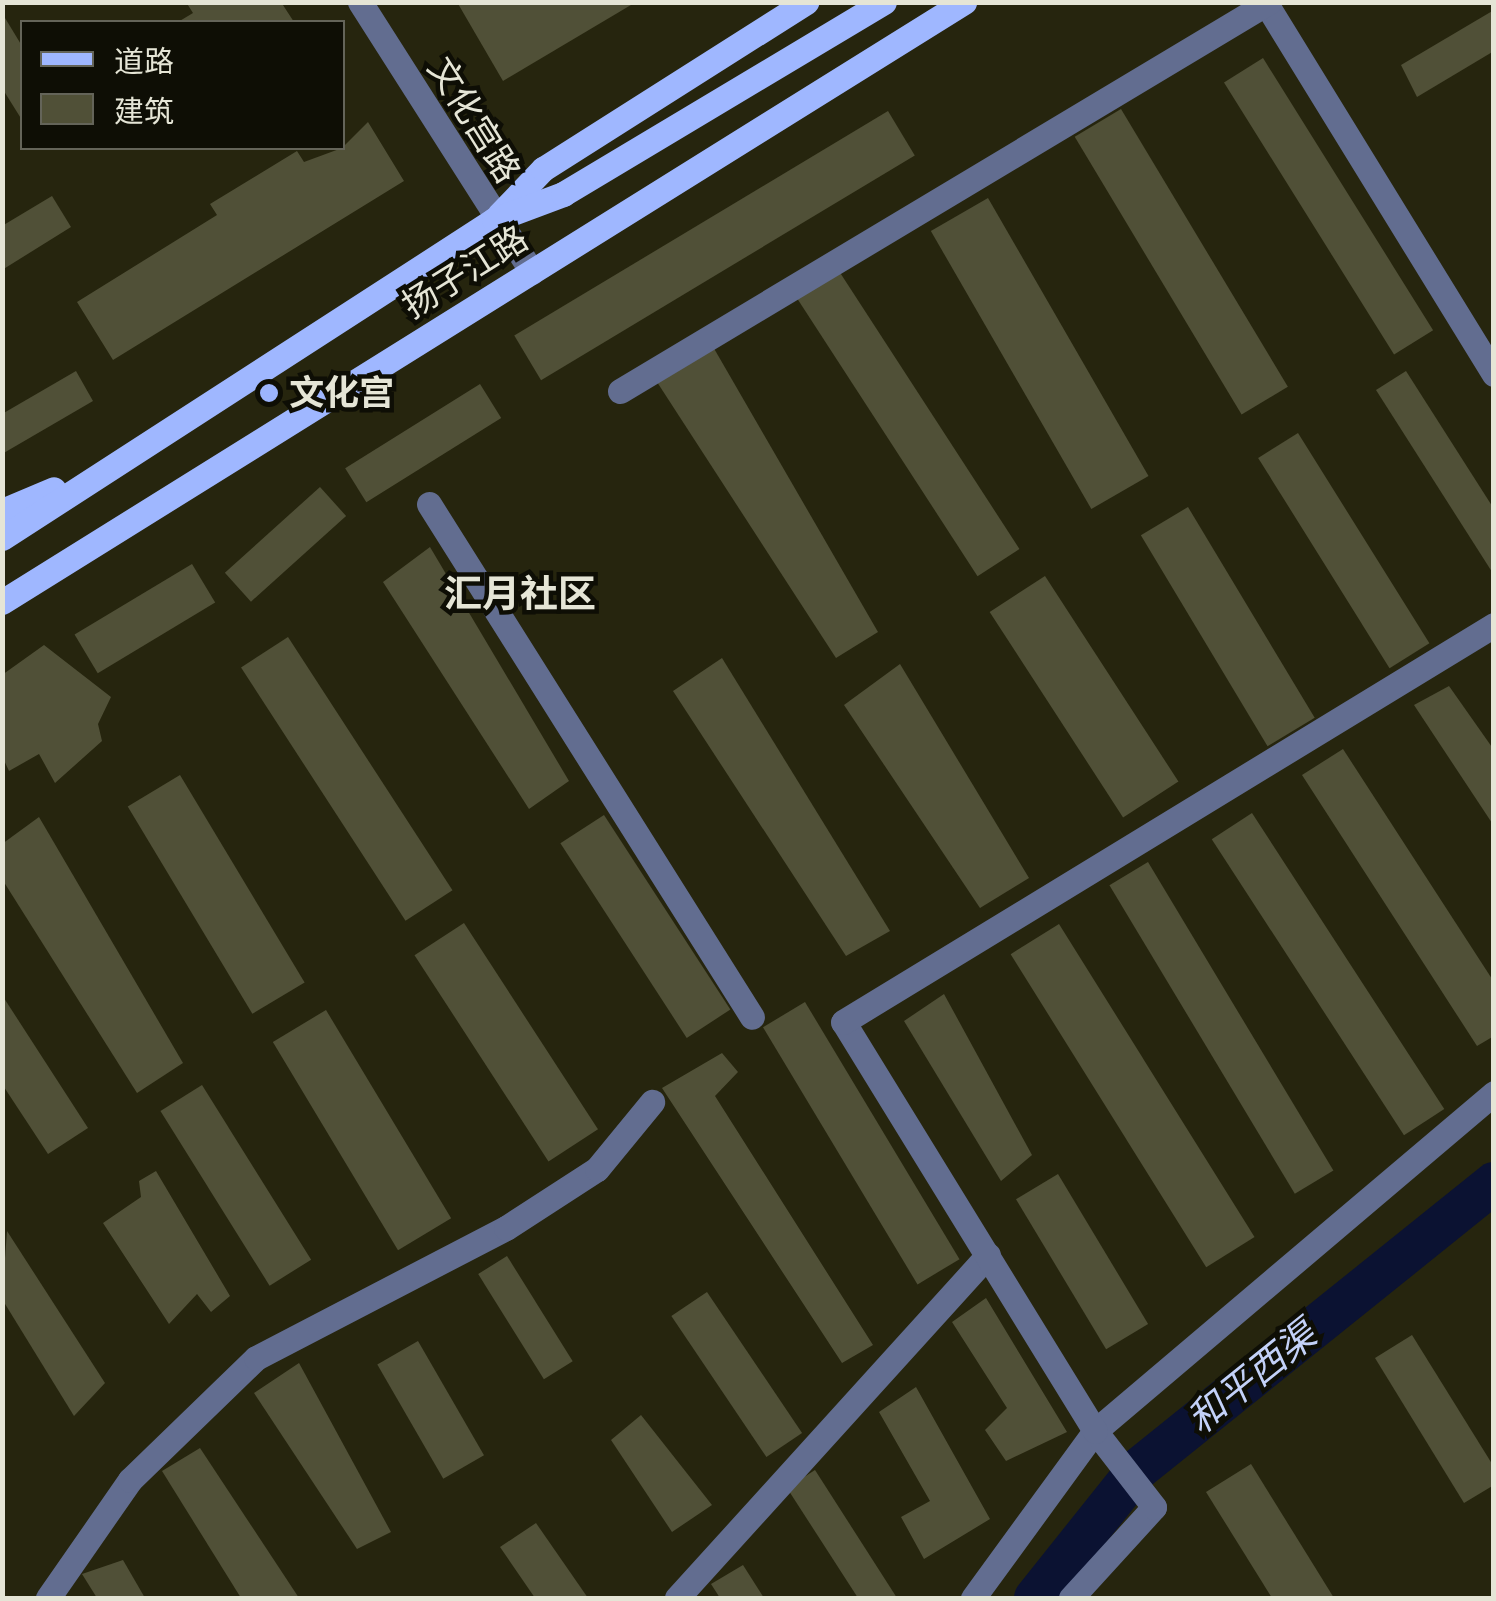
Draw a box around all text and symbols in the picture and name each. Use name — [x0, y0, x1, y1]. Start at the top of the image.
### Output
legend — [20, 20, 345, 150]
text: 道路 — [114, 44, 174, 80]
street label: 文化宫路 — [419, 50, 529, 190]
text: 建筑 — [114, 94, 174, 130]
street label: 扬子江路 — [395, 217, 535, 327]
place label: 文化宫 — [289, 372, 394, 414]
marker: 文化宫 — [258, 382, 280, 404]
district label: 汇月社区 — [444, 572, 596, 618]
water label: 和平西渠 — [1179, 1312, 1325, 1444]

